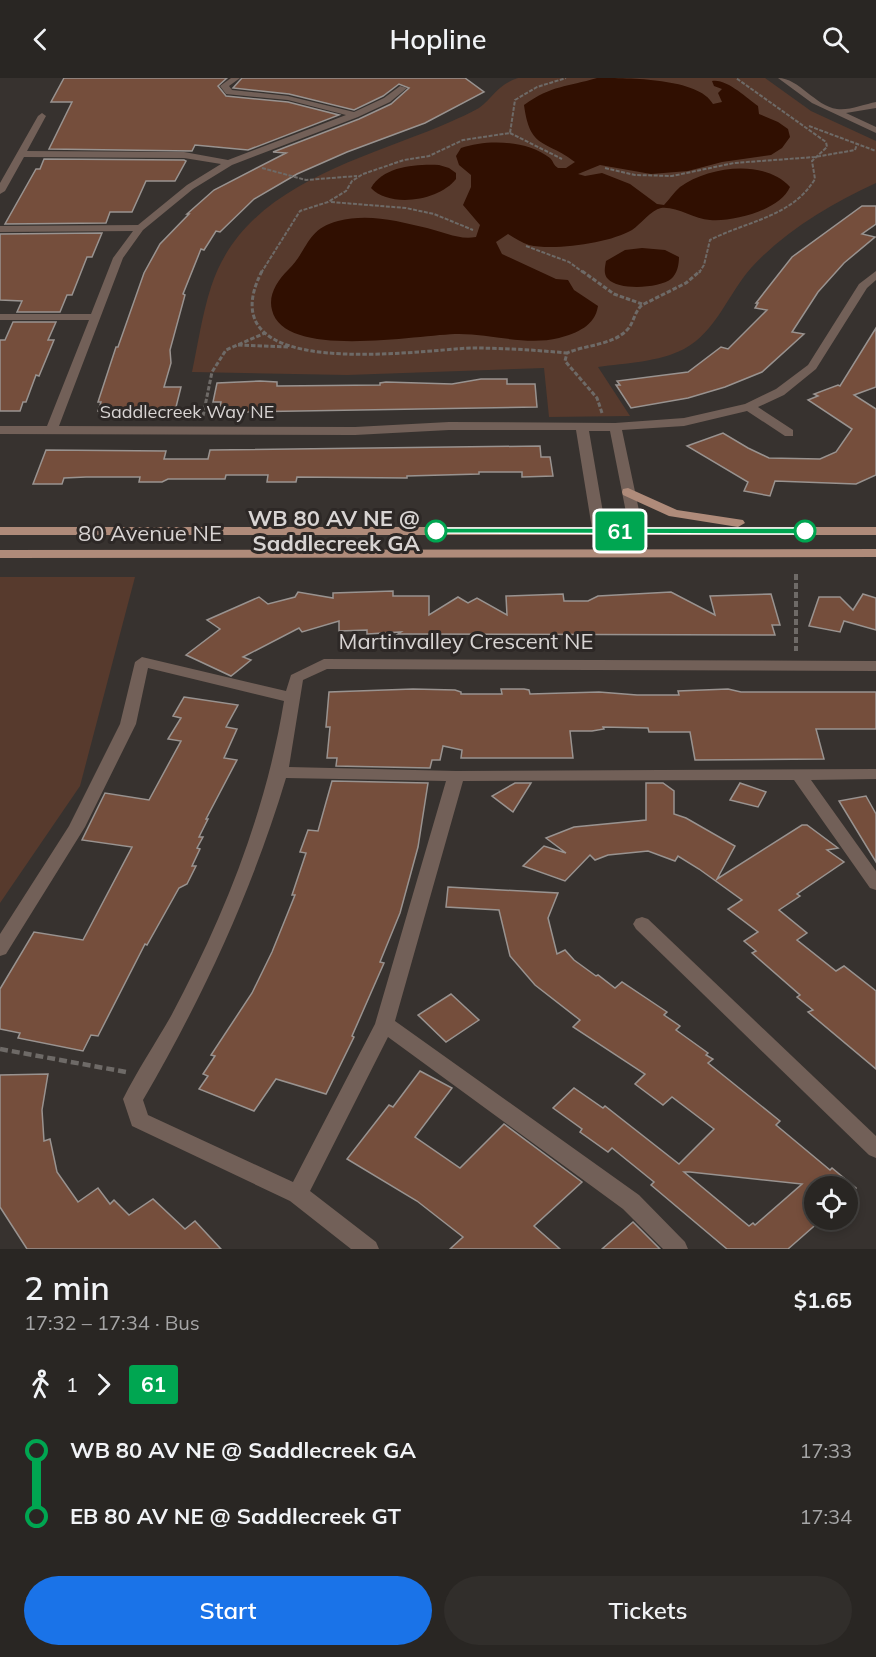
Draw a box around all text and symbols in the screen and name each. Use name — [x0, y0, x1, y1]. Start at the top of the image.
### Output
text: Hopline — [389, 22, 487, 56]
icon: back — [24, 23, 57, 56]
icon: search — [819, 23, 852, 56]
street label: Saddlecreek Way NE — [100, 400, 274, 423]
place label: WB 80 AV NE @ Saddlecreek GA — [248, 504, 420, 557]
line badge: 61 — [593, 512, 647, 550]
text: 61 — [607, 518, 633, 544]
street label: 80 Avenue NE — [78, 519, 222, 547]
marker: WB 80 AV NE @ Saddlecreek GA — [425, 520, 447, 542]
unlabelled marker — [794, 520, 816, 542]
street label: Martinvalley Crescent NE — [339, 627, 593, 655]
map controls — [804, 1176, 858, 1230]
button: locate — [804, 1176, 858, 1230]
text: 2 min — [24, 1267, 110, 1308]
text: $1.65 — [794, 1286, 852, 1314]
text: 17:32 – 17:34 · Bus — [24, 1310, 200, 1335]
icon: walk — [24, 1368, 57, 1401]
icon: forward — [87, 1368, 120, 1401]
text: 61 — [141, 1371, 166, 1397]
text: 1 — [66, 1372, 78, 1397]
text: WB 80 AV NE @ Saddlecreek GA — [70, 1436, 416, 1464]
text: 17:33 — [799, 1438, 852, 1463]
text: EB 80 AV NE @ Saddlecreek GT — [70, 1502, 401, 1530]
text: 17:34 — [799, 1504, 852, 1529]
button: Start — [24, 1576, 432, 1645]
button: Tickets — [444, 1576, 852, 1645]

